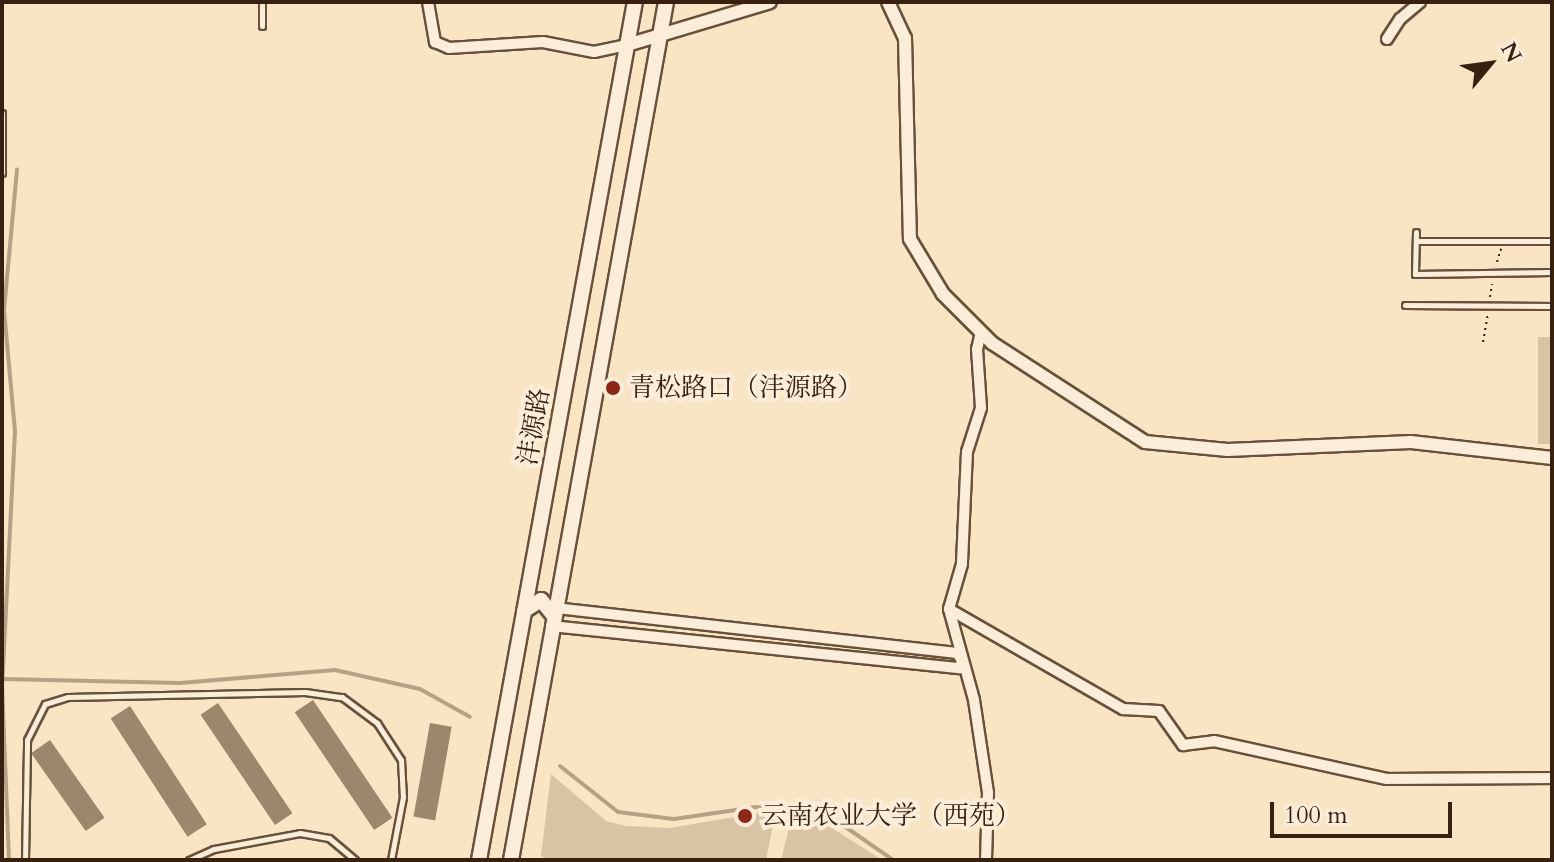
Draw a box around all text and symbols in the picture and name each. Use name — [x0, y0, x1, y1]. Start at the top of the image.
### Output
north arrow — [1450, 24, 1530, 104]
text: N — [1493, 37, 1529, 68]
place label: 青松路口（沣源路） — [629, 372, 863, 404]
marker: 青松路口（沣源路） — [604, 379, 622, 397]
street label: 沣源路 — [512, 386, 556, 468]
scale bar — [1274, 786, 1456, 836]
text: 100 m — [1284, 799, 1348, 832]
place label: 云南农业大学（西苑） — [761, 800, 1021, 832]
marker: 云南农业大学（西苑） — [736, 807, 754, 825]

